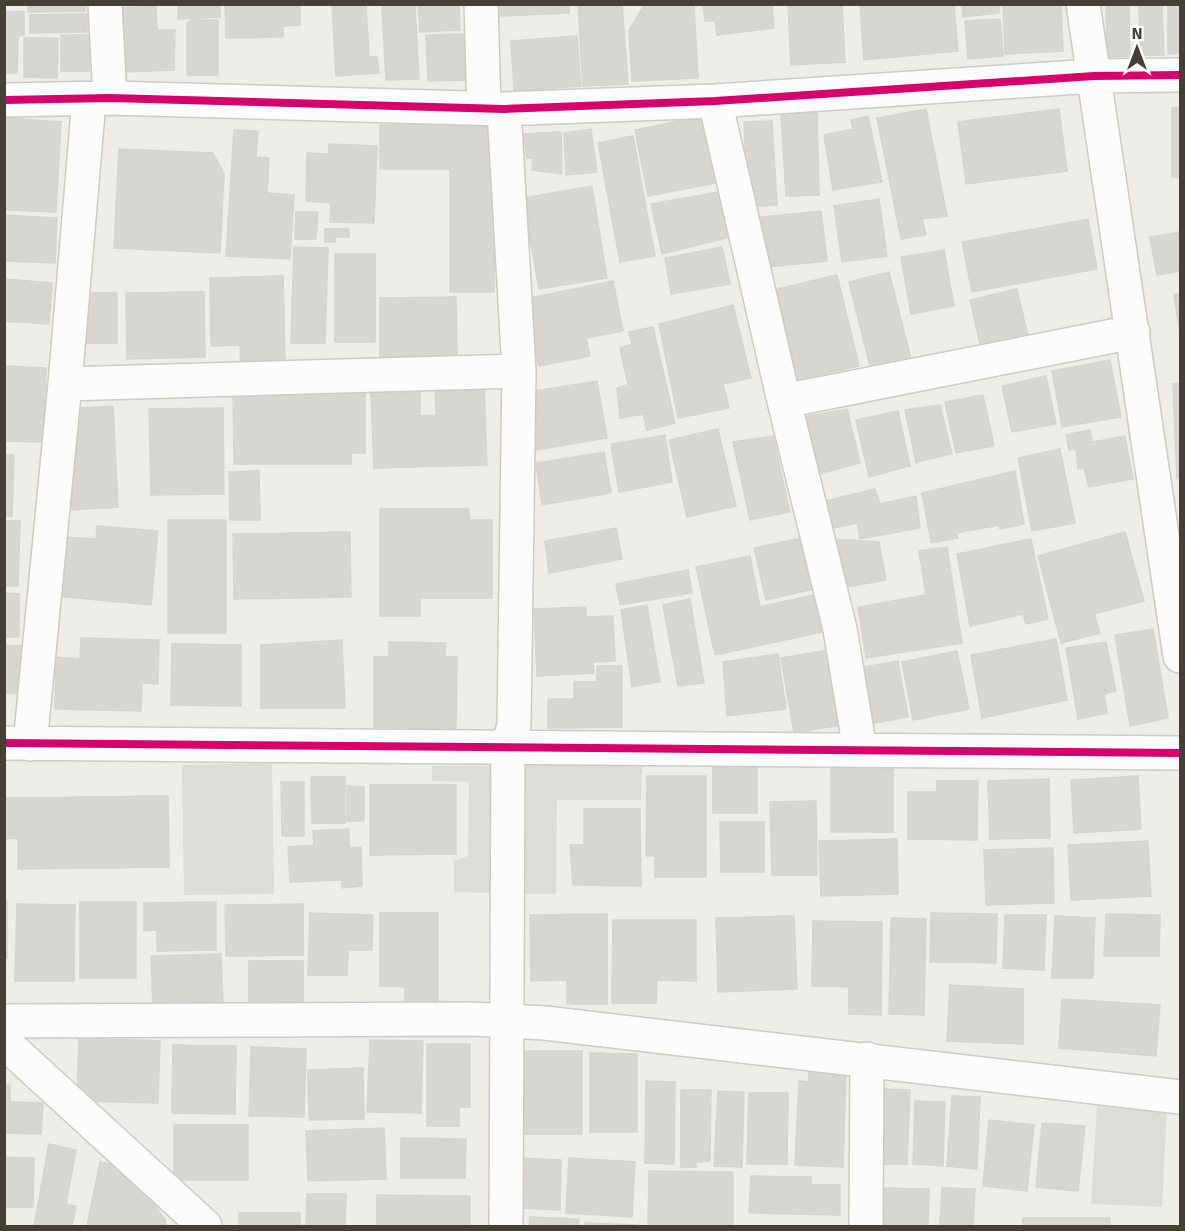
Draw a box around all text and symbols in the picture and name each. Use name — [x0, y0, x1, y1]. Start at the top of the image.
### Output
north arrow — [1107, 18, 1167, 78]
text: N — [1131, 24, 1143, 44]

